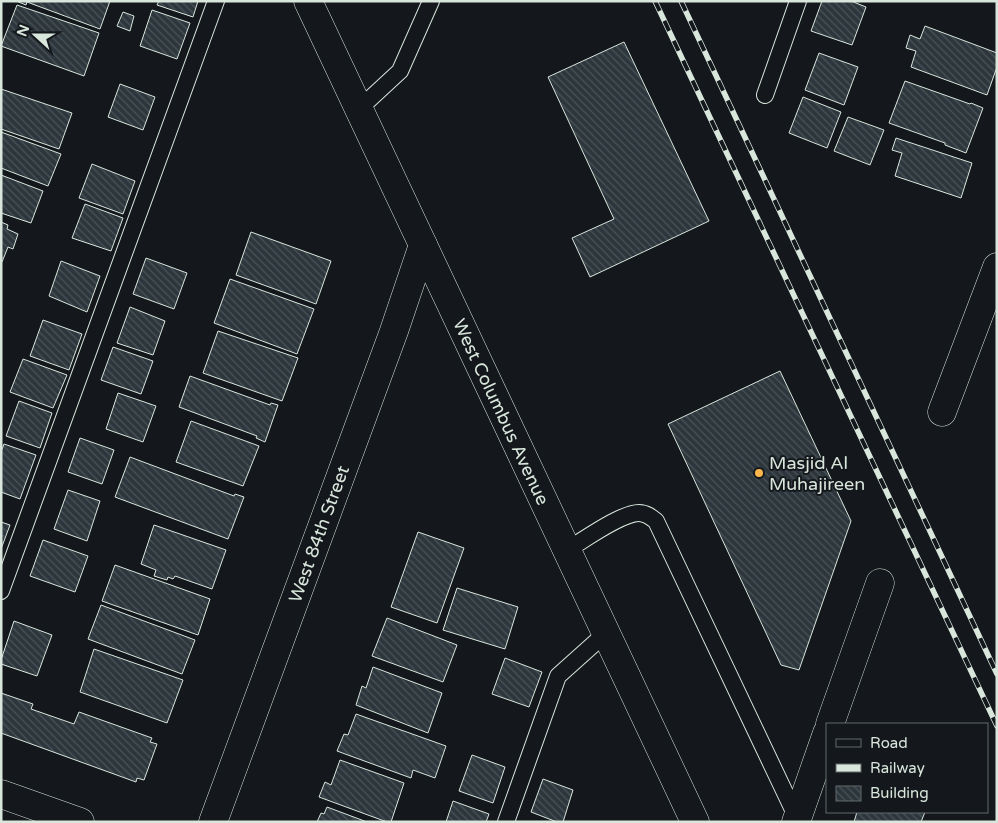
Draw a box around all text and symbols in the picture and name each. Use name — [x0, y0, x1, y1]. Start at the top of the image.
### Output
north arrow — [10, 10, 60, 60]
text: N — [13, 22, 33, 39]
street label: West Columbus Avenue — [448, 315, 554, 509]
place label: Masjid Al Muhajireen — [769, 452, 865, 495]
street label: West 84th Street — [284, 462, 354, 606]
marker: Masjid Al Muhajireen — [753, 467, 765, 479]
legend — [826, 723, 988, 813]
text: Road — [870, 734, 908, 752]
text: Railway — [870, 759, 925, 777]
text: Building — [870, 784, 929, 802]

